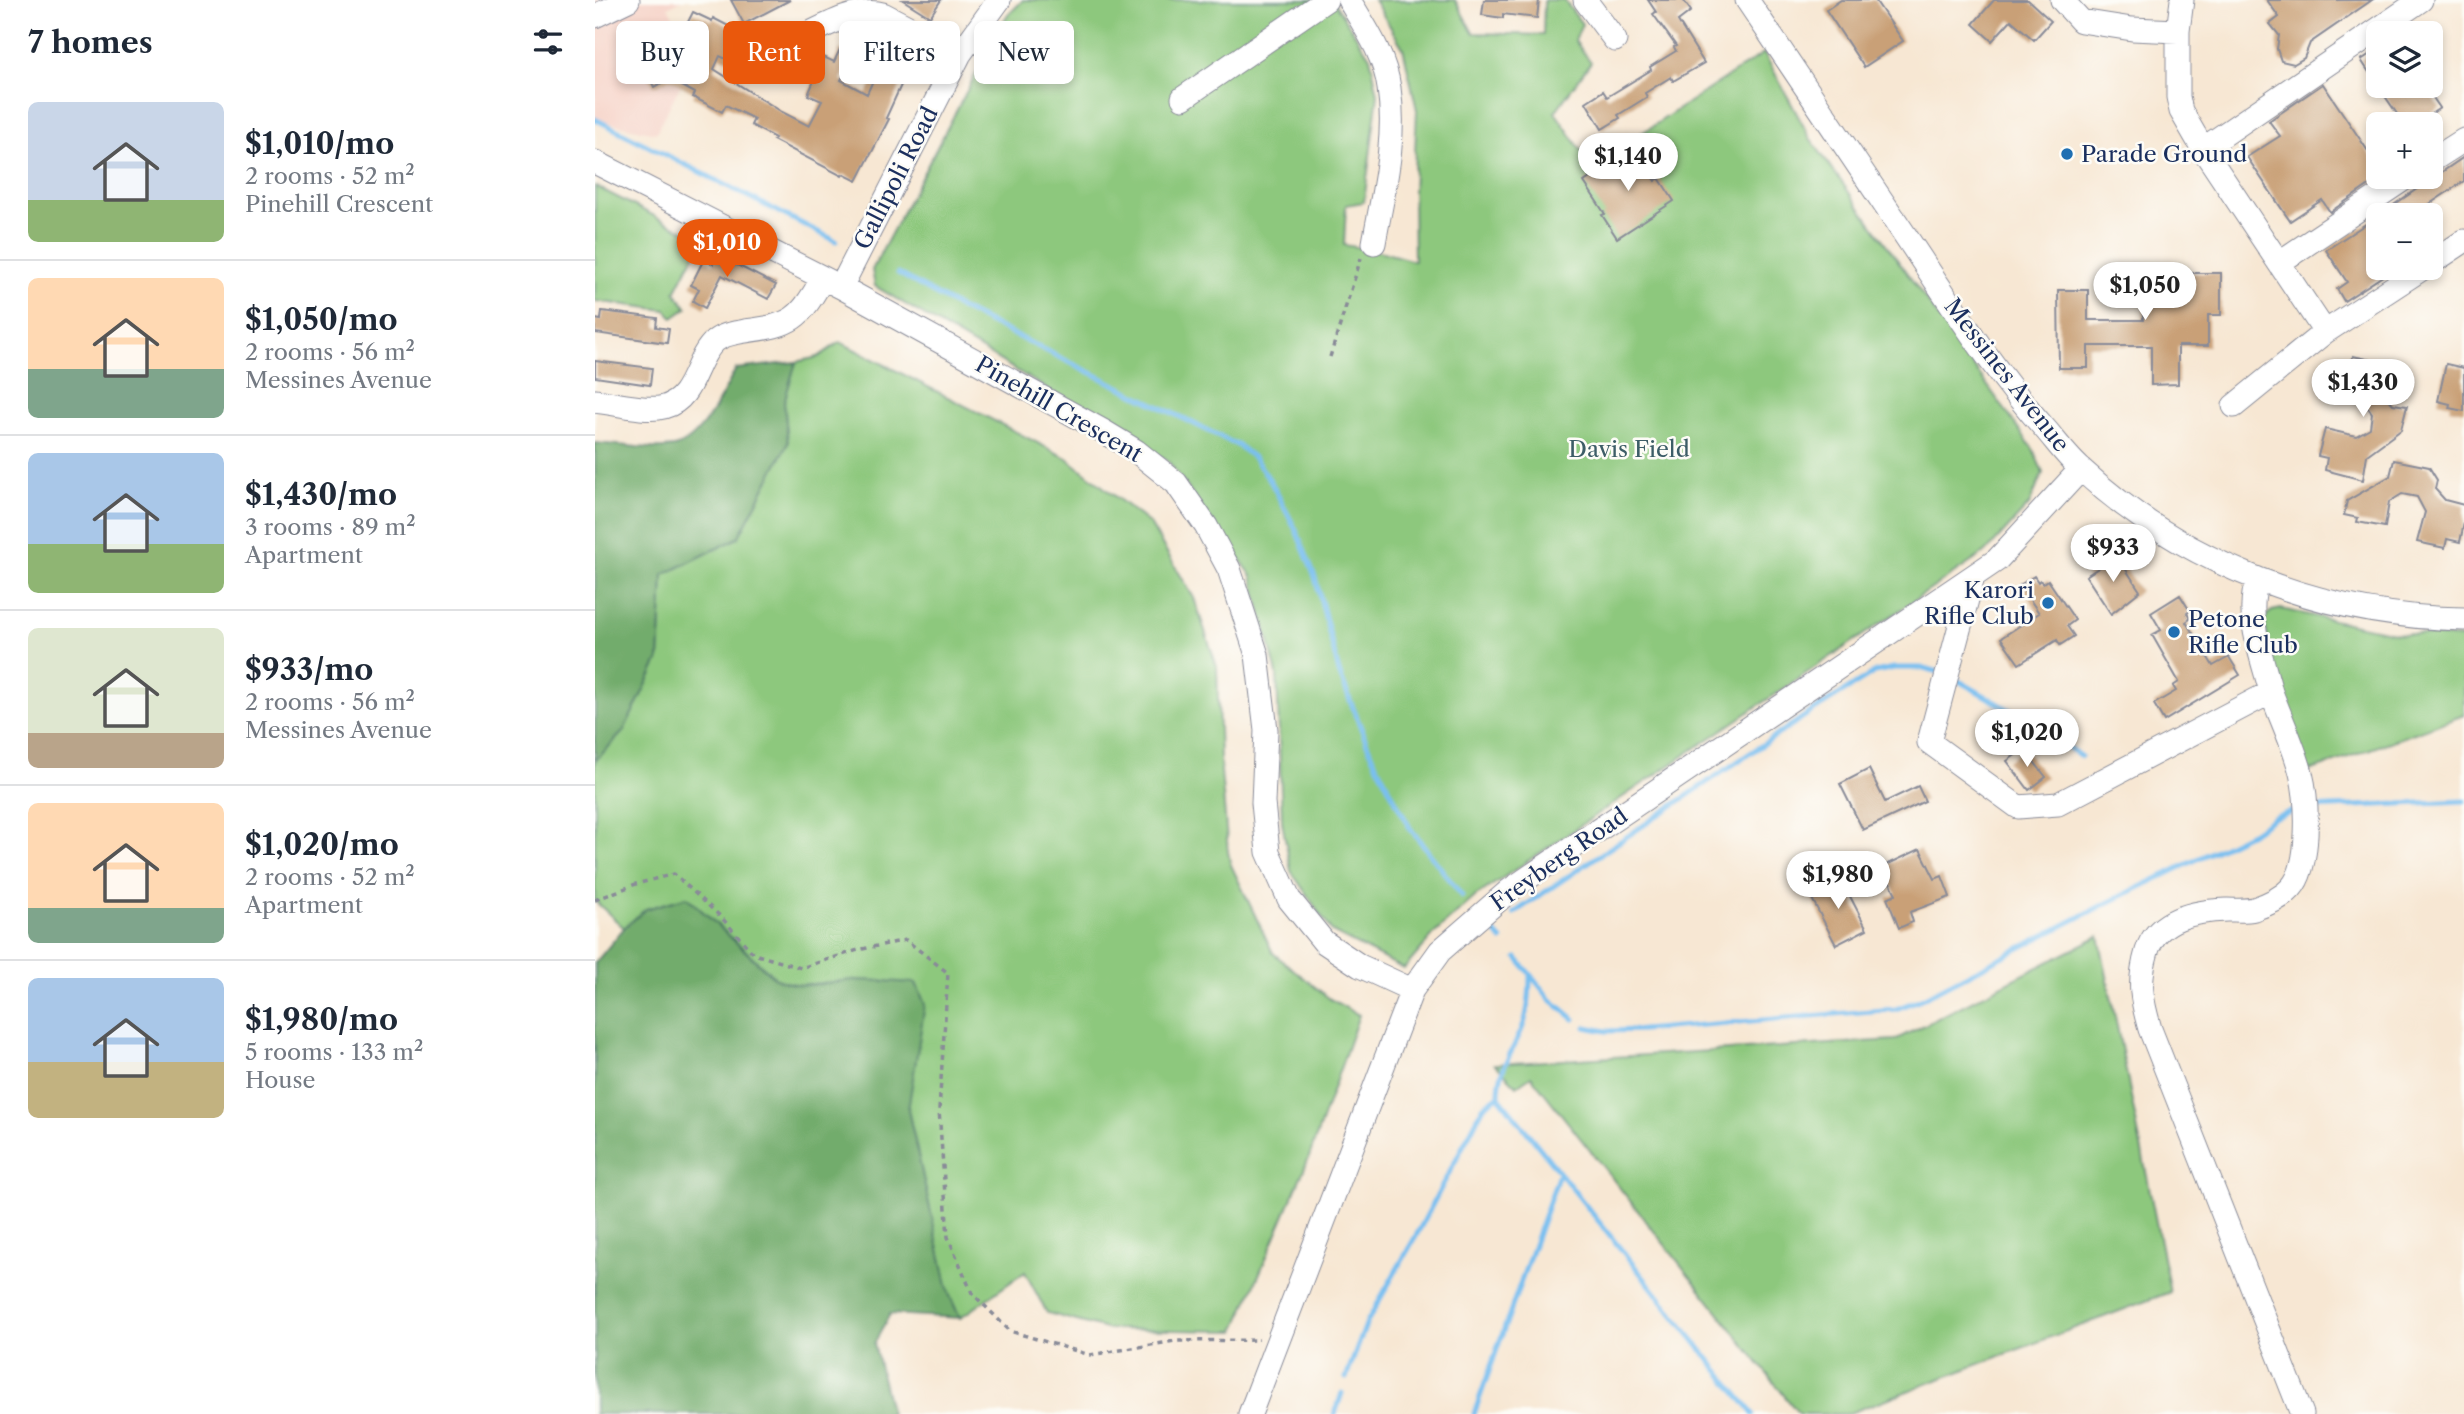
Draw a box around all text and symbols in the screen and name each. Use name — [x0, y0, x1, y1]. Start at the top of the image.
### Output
chip: Buy — [616, 21, 709, 84]
chip: Rent — [723, 21, 825, 84]
chip: Filters — [839, 21, 960, 84]
chip: New — [974, 21, 1074, 84]
map controls — [2366, 21, 2443, 280]
button: layers — [2366, 21, 2443, 98]
icon: filters — [529, 23, 567, 61]
text: 7 homes — [28, 24, 153, 61]
street label: Gallipoli Road — [848, 102, 944, 254]
button: + — [2366, 112, 2443, 189]
text: $1,010/mo — [245, 125, 394, 162]
icon: home — [84, 130, 168, 214]
pin: $1,140 — [1571, 134, 1685, 193]
place label: Parade Ground — [2081, 140, 2247, 168]
text: $1,140 — [1594, 142, 1662, 170]
marker: Parade Ground — [2059, 146, 2075, 162]
text: 2 rooms · 52 m² — [245, 162, 415, 190]
text: Pinehill Crescent — [245, 190, 433, 218]
button: − — [2366, 203, 2443, 280]
pin: $1,010 — [670, 219, 784, 279]
text: $1,010 — [693, 228, 761, 256]
pin: $1,050 — [2088, 262, 2202, 322]
text: $1,050 — [2109, 271, 2181, 299]
street label: Messines Avenue — [1938, 293, 2076, 457]
text: $1,050/mo — [245, 301, 398, 338]
icon: home — [84, 306, 168, 390]
text: 2 rooms · 56 m² — [245, 338, 415, 366]
street label: Pinehill Crescent — [971, 350, 1147, 468]
pin: $1,430 — [2306, 360, 2420, 419]
text: Messines Avenue — [245, 366, 432, 394]
text: $1,430 — [2328, 368, 2398, 396]
park label: Davis Field — [1568, 435, 1690, 463]
text: $1,430/mo — [245, 476, 397, 513]
icon: home — [84, 481, 168, 565]
text: 3 rooms · 89 m² — [245, 513, 416, 541]
pin: $933 — [2072, 524, 2154, 584]
text: $933 — [2087, 533, 2139, 561]
text: Apartment — [245, 541, 363, 569]
place label: Karori Rifle Club — [1924, 576, 2034, 630]
marker: Karori Rifle Club — [2040, 595, 2056, 611]
place label: Petone Rifle Club — [2188, 605, 2298, 659]
marker: Petone Rifle Club — [2166, 624, 2182, 640]
text: $933/mo — [245, 651, 373, 688]
icon: home — [84, 656, 168, 740]
text: 2 rooms · 56 m² — [245, 688, 415, 716]
pin: $1,020 — [1970, 710, 2084, 769]
text: Messines Avenue — [245, 716, 432, 744]
text: $1,020 — [1991, 718, 2063, 746]
street label: Freyberg Road — [1485, 801, 1633, 917]
text: $1,020/mo — [245, 826, 399, 863]
icon: home — [84, 831, 168, 915]
pin: $1,980 — [1781, 852, 1895, 911]
text: $1,980 — [1802, 860, 1874, 888]
text: 2 rooms · 52 m² — [245, 863, 415, 891]
text: Apartment — [245, 891, 363, 919]
text: $1,980/mo — [245, 1001, 398, 1038]
icon: home — [84, 1006, 168, 1090]
text: 5 rooms · 133 m² — [245, 1038, 423, 1066]
text: House — [245, 1066, 315, 1094]

